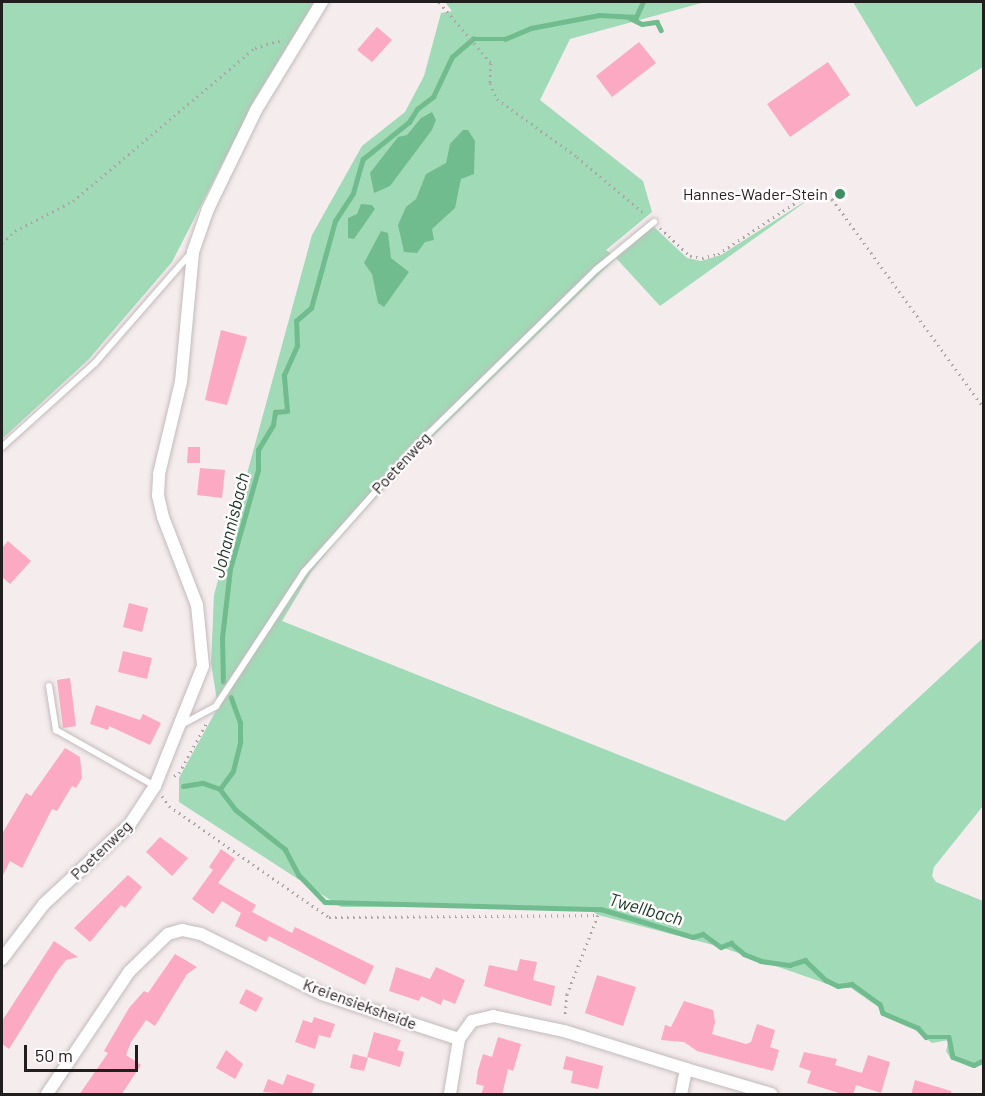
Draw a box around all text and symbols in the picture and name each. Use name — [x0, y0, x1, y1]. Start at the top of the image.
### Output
place label: Hannes-Wader-Stein — [683, 184, 828, 204]
marker: Hannes-Wader-Stein — [833, 187, 847, 201]
street label: Poetenweg — [368, 428, 434, 498]
water label: Johannisbach — [206, 470, 254, 580]
street label: Poetenweg — [67, 816, 135, 884]
water label: Twellbach — [606, 888, 686, 930]
street label: Kreiensieksheide — [301, 975, 419, 1033]
scale bar — [27, 1033, 141, 1071]
text: 50 m — [35, 1044, 73, 1066]

